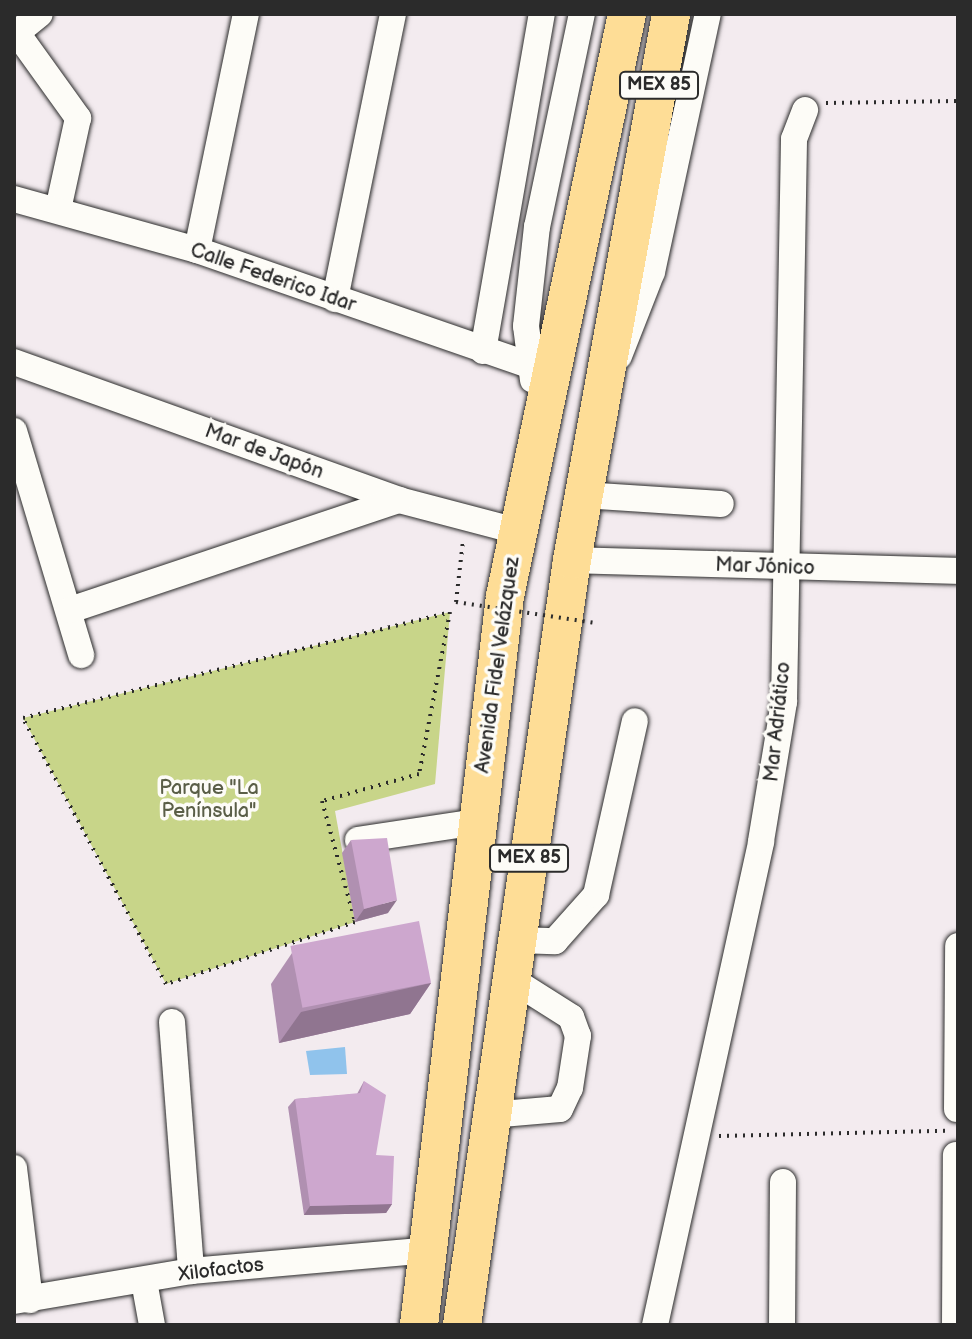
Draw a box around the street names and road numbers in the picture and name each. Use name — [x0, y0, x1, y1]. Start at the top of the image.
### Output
road number: MEX 85 — [619, 71, 699, 99]
street label: Calle Federico Idar — [187, 238, 359, 318]
street label: Mar de Japón — [201, 419, 327, 485]
street label: Mar Jónico — [714, 553, 816, 581]
street label: Avenida Fidel Velázquez — [471, 555, 525, 775]
street label: Mar Adriático — [760, 661, 796, 783]
road number: MEX 85 — [489, 844, 569, 872]
street label: Xilofactos — [177, 1253, 265, 1287]

